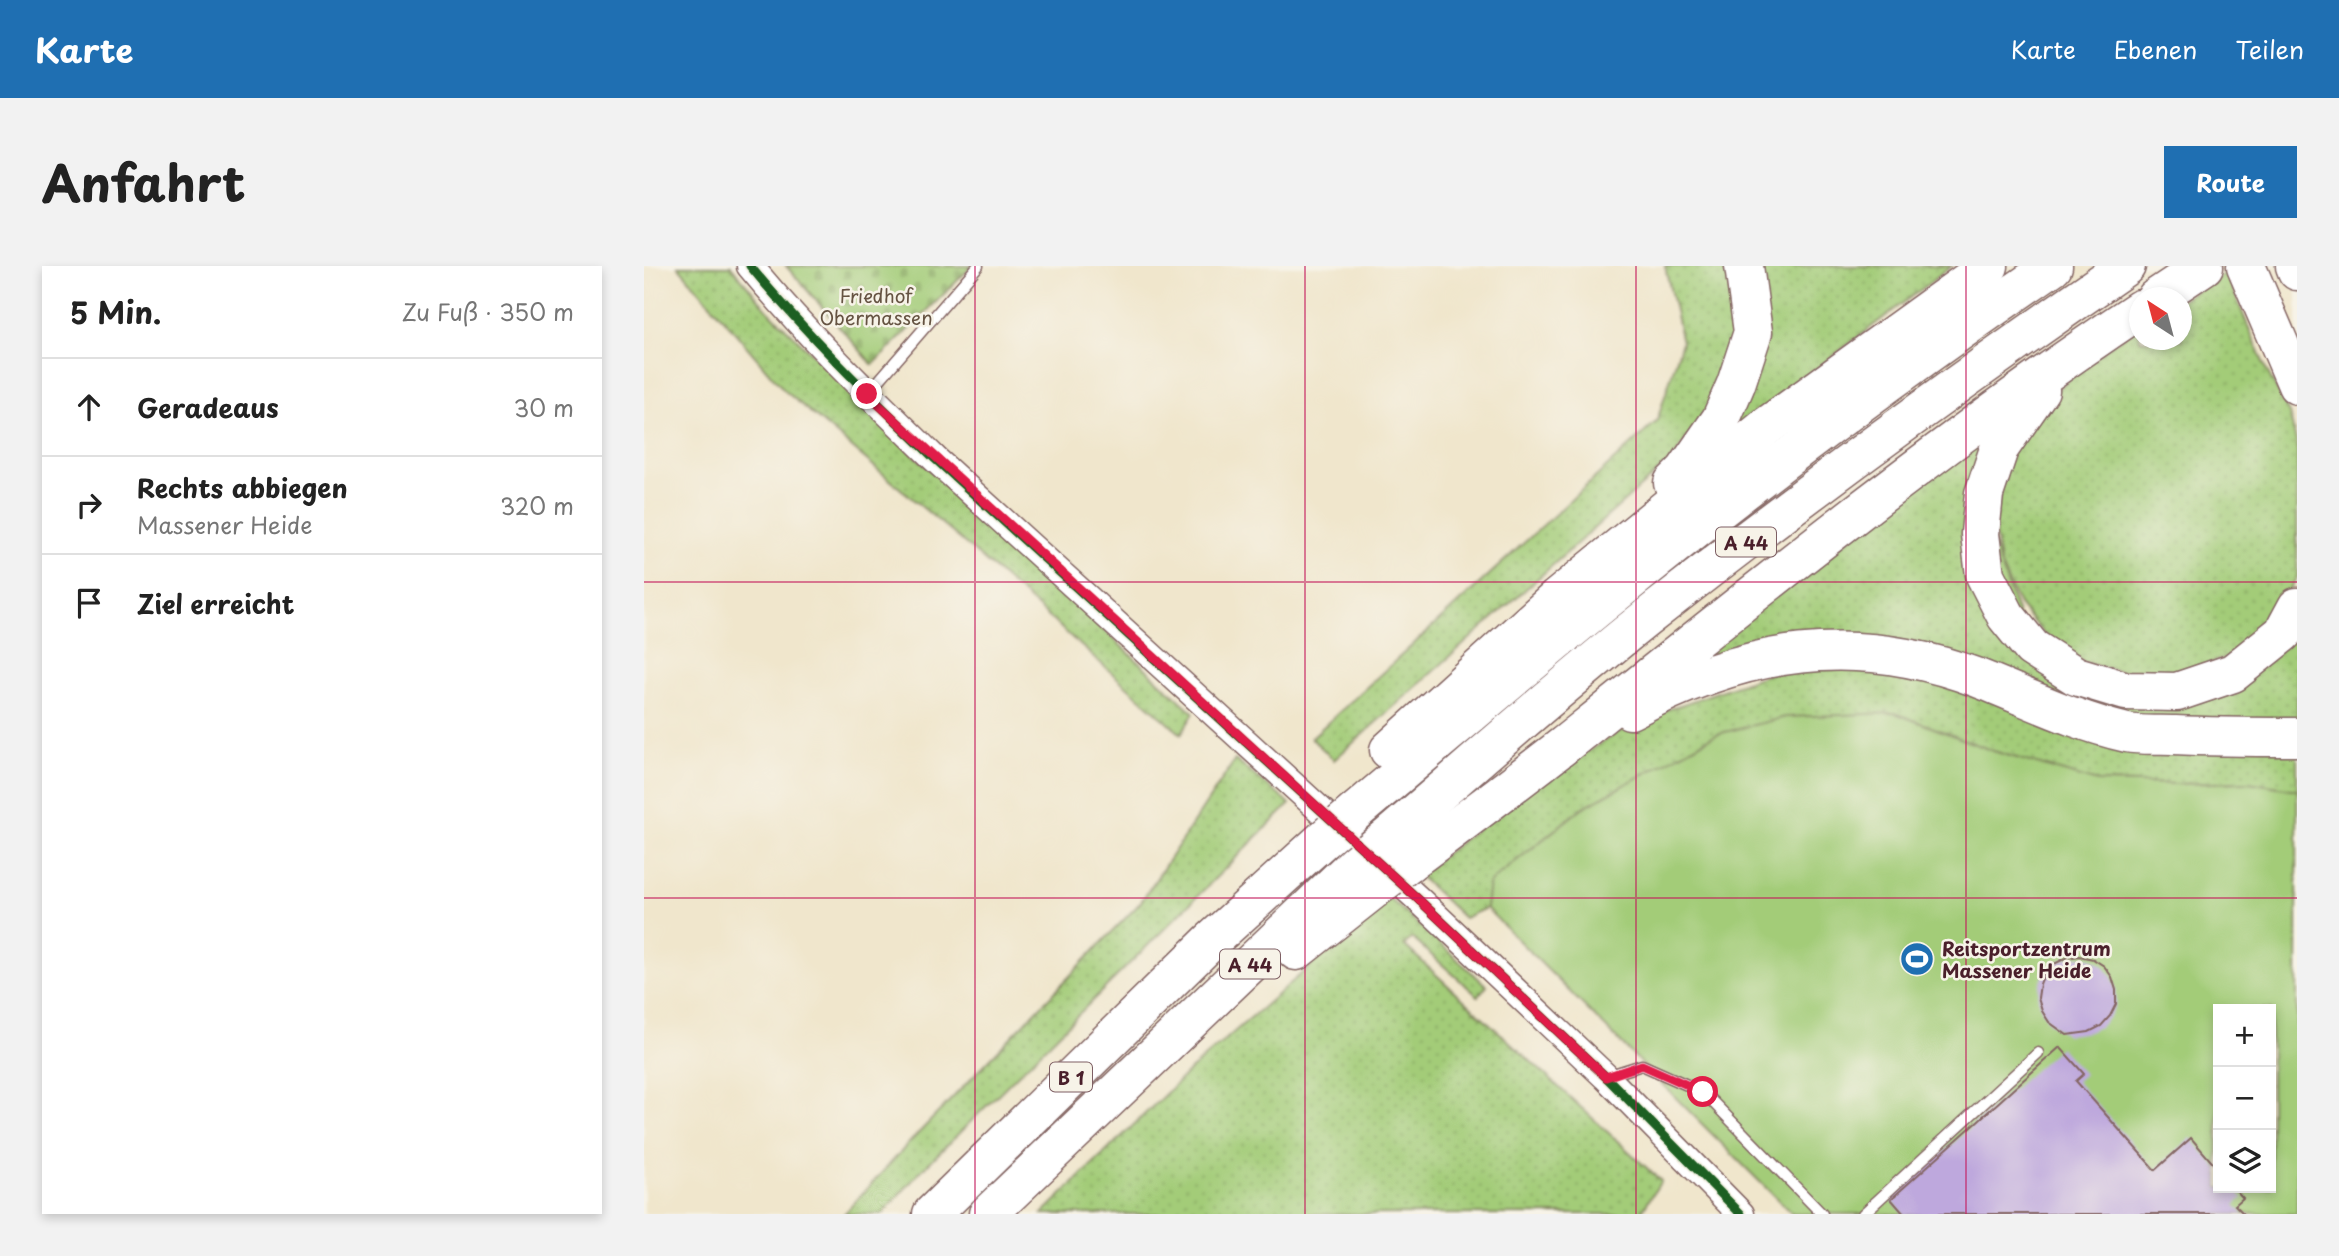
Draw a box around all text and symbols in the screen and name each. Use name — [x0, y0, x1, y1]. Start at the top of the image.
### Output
text: Karte — [35, 24, 133, 74]
text: Karte — [2011, 31, 2076, 67]
text: Ebenen — [2114, 31, 2197, 67]
text: Teilen — [2235, 31, 2304, 67]
text: Anfahrt — [42, 145, 245, 219]
button: Route — [2164, 146, 2297, 218]
park label: Friedhof Obermassen — [819, 281, 933, 331]
north arrow — [2129, 287, 2192, 350]
text: 5 Min. — [70, 289, 161, 334]
text: Zu Fuß · 350 m — [402, 294, 574, 329]
route end — [851, 378, 882, 409]
icon: ahead — [70, 388, 108, 426]
text: Geradeaus — [137, 388, 279, 427]
text: 30 m — [513, 390, 574, 425]
text: Rechts abbiegen — [137, 468, 348, 507]
icon: right — [70, 486, 108, 524]
text: 320 m — [500, 488, 574, 523]
text: Massener Heide — [137, 507, 312, 542]
road number: A 44 — [1716, 528, 1776, 556]
icon: arrive — [70, 584, 108, 622]
text: Ziel erreicht — [137, 584, 295, 623]
place label: Reitsportzentrum Massener Heide — [1942, 934, 2111, 984]
sports icon: Reitsportzentrum Massener Heide — [1898, 940, 1936, 978]
road number: A 44 — [1220, 950, 1280, 978]
map controls — [2213, 1004, 2276, 1193]
button: + — [2213, 1004, 2276, 1067]
road number: B 1 — [1050, 1062, 1092, 1092]
button: − — [2213, 1067, 2276, 1130]
route start — [1687, 1076, 1718, 1107]
button: layers — [2213, 1130, 2276, 1193]

